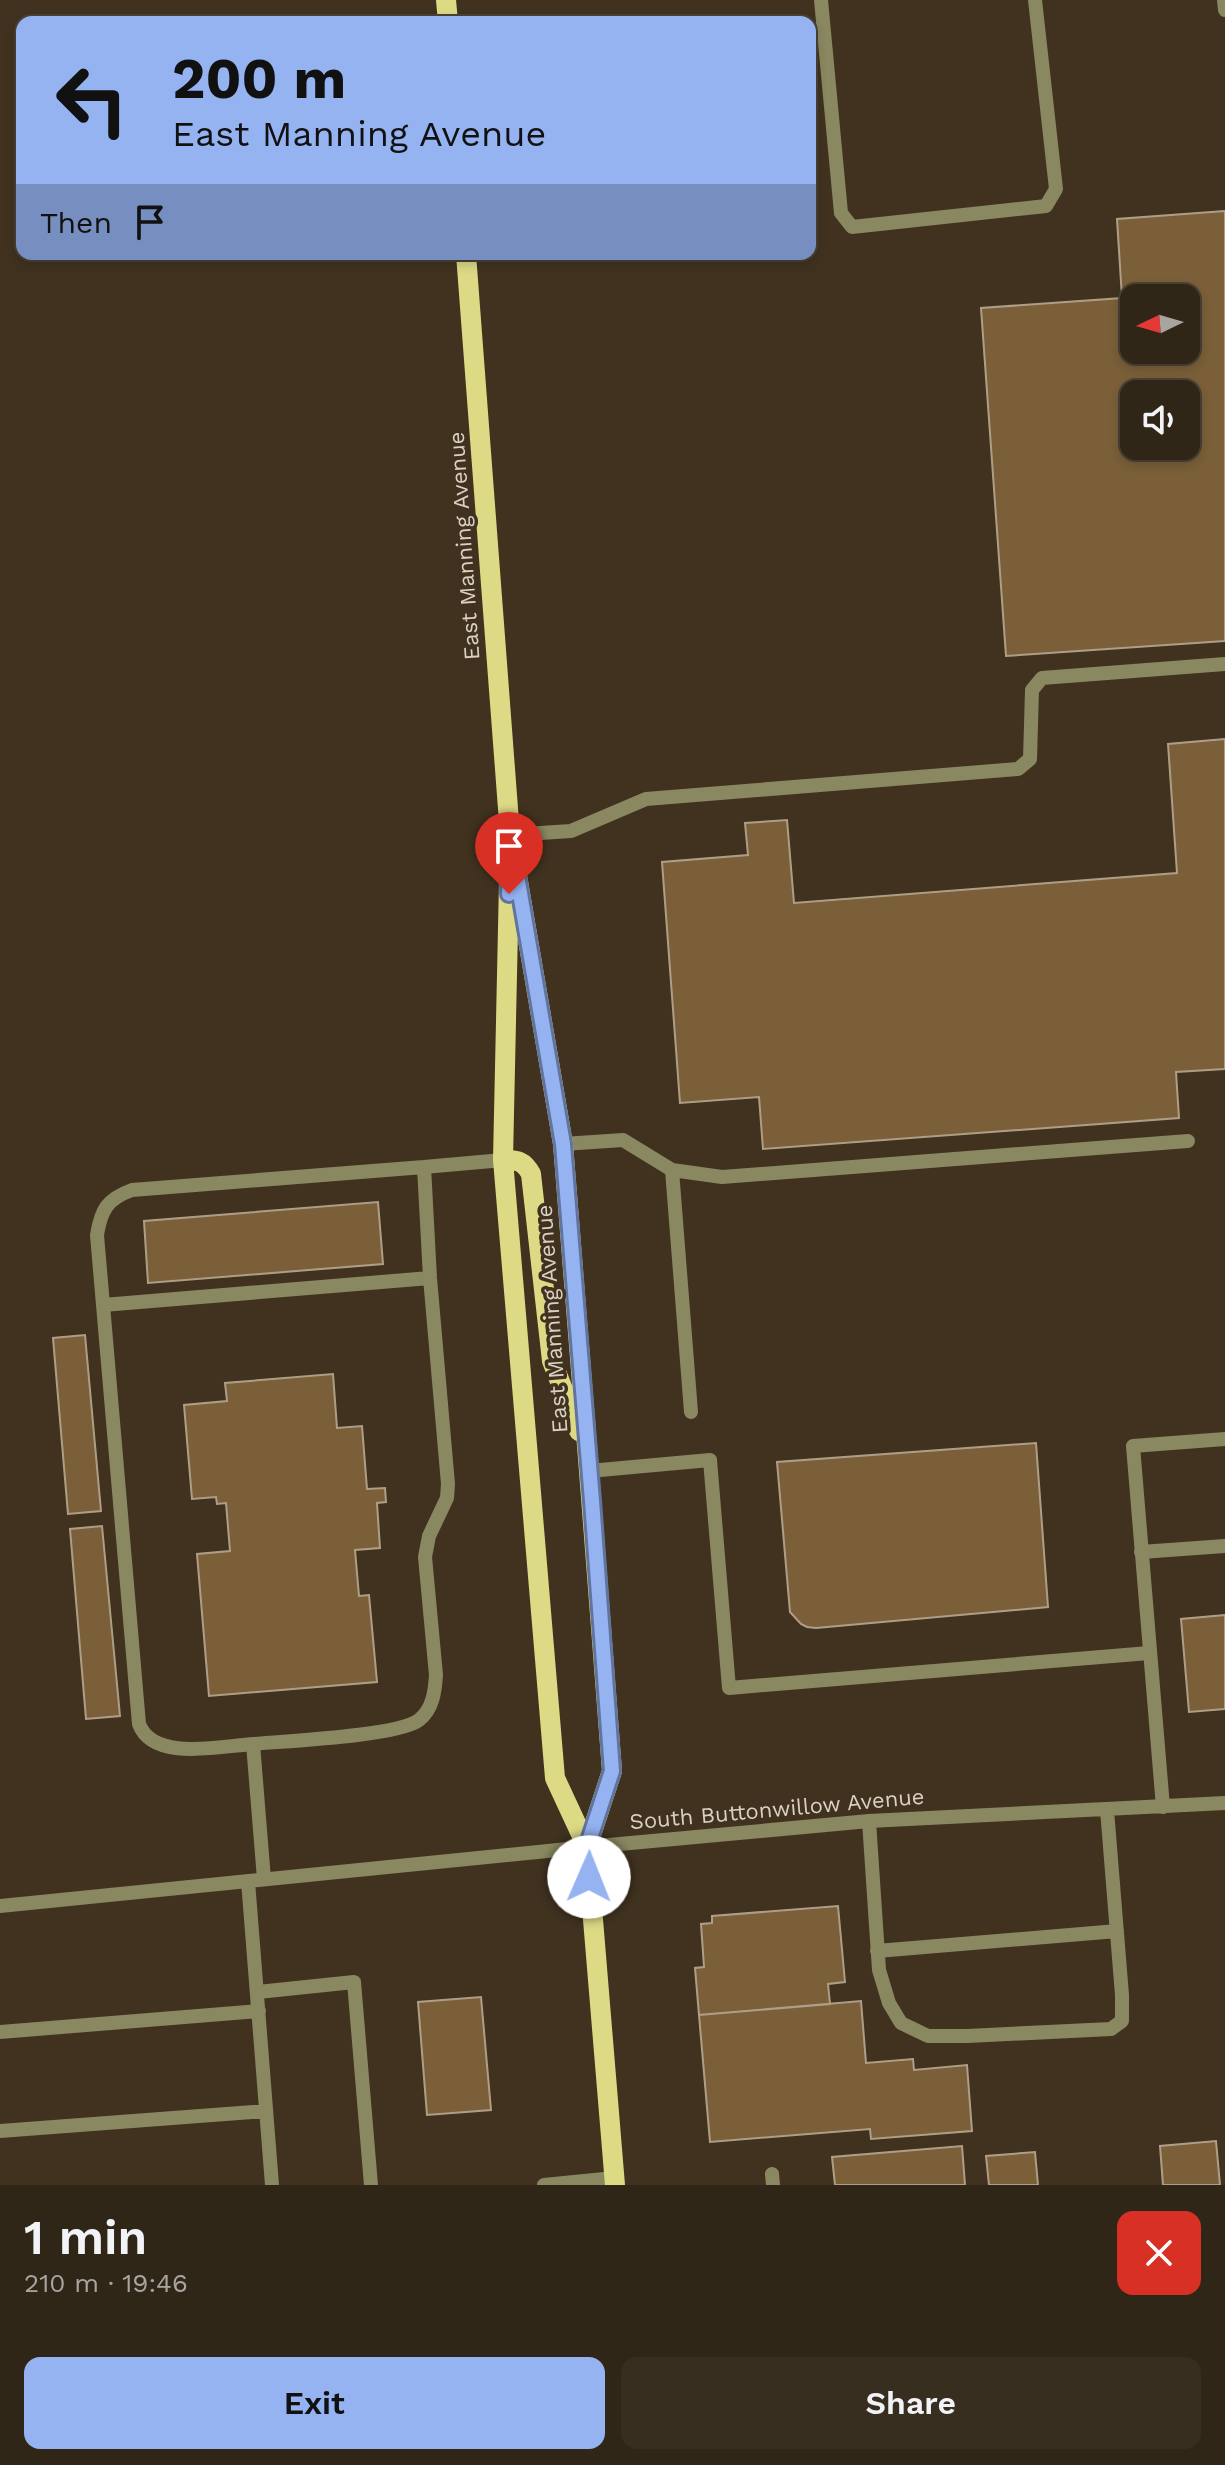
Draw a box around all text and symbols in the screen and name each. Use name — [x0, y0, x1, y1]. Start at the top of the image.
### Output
text: 200 m — [172, 46, 346, 112]
icon: left — [40, 48, 144, 152]
text: East Manning Avenue — [172, 113, 546, 155]
icon: arrive — [128, 200, 172, 244]
text: Then — [40, 205, 112, 240]
north arrow — [1120, 284, 1200, 364]
map controls — [1120, 284, 1200, 460]
button: sound — [1120, 380, 1200, 460]
street label: East Manning Avenue — [444, 431, 484, 661]
pin — [475, 812, 543, 894]
icon: arrive — [487, 824, 531, 868]
street label: East Manning Avenue — [532, 1204, 572, 1434]
street label: South Buttonwillow Avenue — [629, 1784, 925, 1834]
position arrow — [547, 1835, 631, 1919]
text: 1 min — [24, 2209, 147, 2266]
button: close — [1117, 2211, 1201, 2295]
text: 210 m · 19:46 — [24, 2268, 188, 2298]
button: Exit — [24, 2357, 605, 2449]
button: Share — [621, 2357, 1201, 2449]

